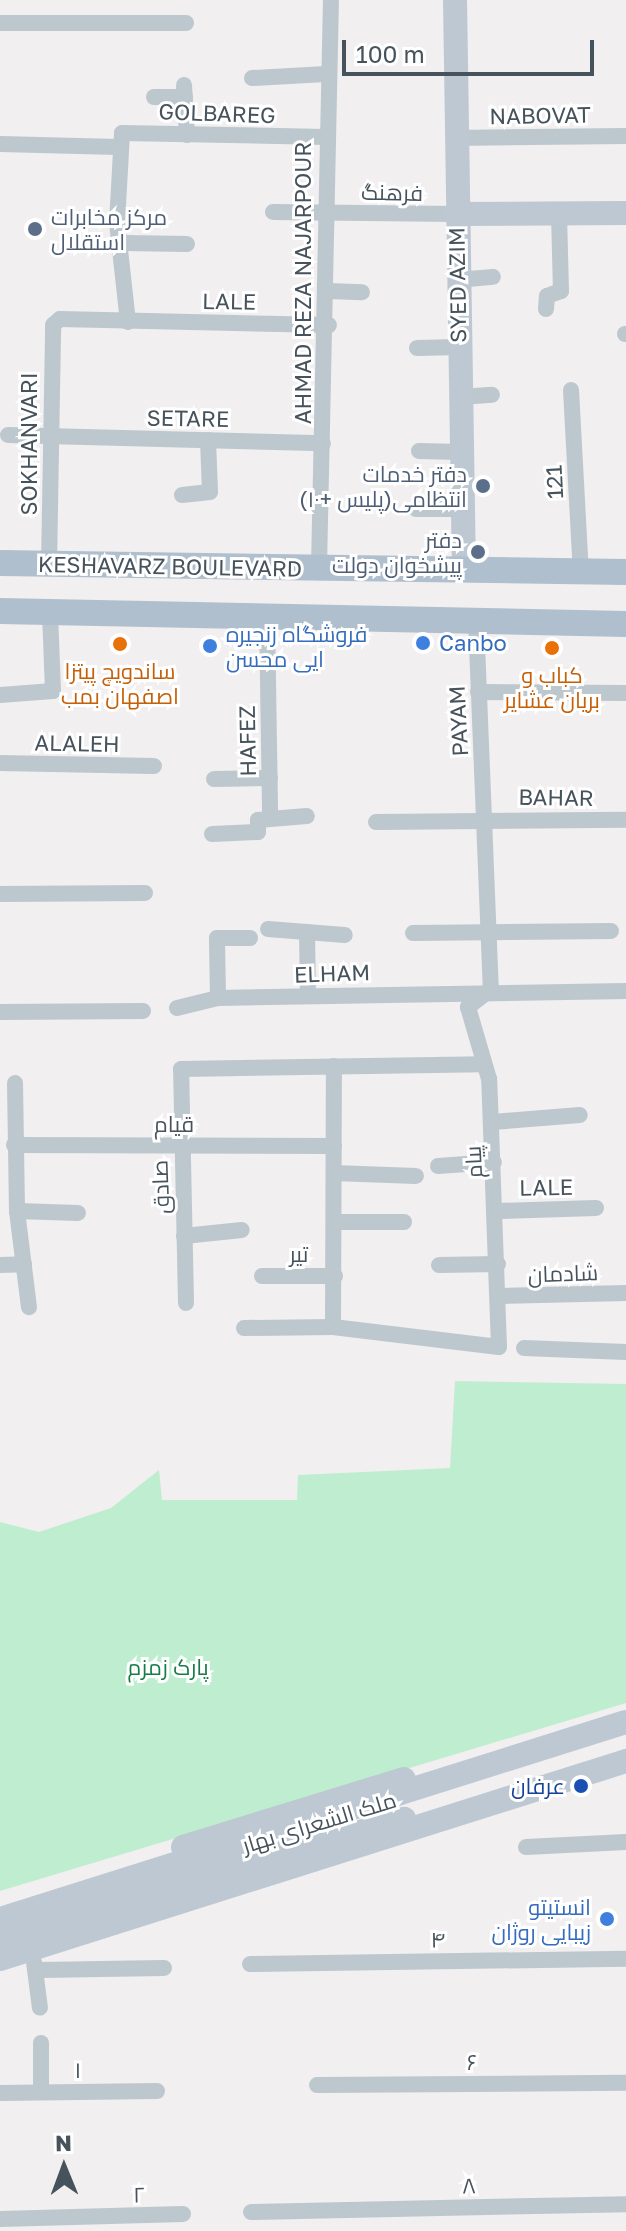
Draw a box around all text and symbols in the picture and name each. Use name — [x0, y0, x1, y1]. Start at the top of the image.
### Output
scale bar — [346, 24, 598, 74]
text: 100 m — [356, 39, 425, 68]
street label: GOLBAREG — [158, 98, 276, 128]
street label: NABOVAT — [489, 101, 591, 129]
street label: AHMAD REZA NAJARPOUR — [290, 142, 316, 424]
street label: فرهنگ — [361, 178, 423, 206]
place label: مرکز مخابرات استقلال — [51, 203, 167, 254]
marker: مرکز مخابرات استقلال — [26, 220, 44, 238]
street label: SYED AZIM — [443, 227, 471, 343]
street label: LALE — [202, 287, 256, 315]
street label: SOKHANVARI — [16, 372, 42, 516]
street label: SETARE — [146, 404, 230, 432]
place label: دفتر خدمات انتظامی(پلیس +۱۰) — [299, 460, 467, 512]
street label: 121 — [540, 464, 568, 500]
marker: دفتر خدمات انتظامی(پلیس +۱۰) — [474, 477, 492, 495]
place label: دفتر پیشخوان دولت — [332, 526, 462, 578]
marker: دفتر پیشخوان دولت — [469, 543, 487, 561]
street label: KESHAVARZ BOULEVARD — [38, 550, 302, 582]
place label: فروشگاه زنجیره ایی محسن — [226, 620, 367, 672]
place label: Canbo — [439, 630, 507, 656]
marker: Canbo — [414, 634, 432, 652]
marker: ساندویچ پیتزا اصفهان بمب — [111, 635, 129, 653]
marker: فروشگاه زنجیره ایی محسن — [201, 637, 219, 655]
marker: کباب و بریان عشایر — [543, 639, 561, 657]
place label: ساندویچ پیتزا اصفهان بمب — [61, 657, 179, 708]
place label: کباب و بریان عشایر — [504, 661, 600, 712]
street label: PAYAM — [443, 685, 473, 757]
street label: HAFEZ — [233, 705, 261, 777]
street label: ALALEH — [34, 729, 120, 757]
street label: BAHAR — [518, 783, 594, 811]
street label: ELHAM — [293, 958, 371, 988]
street label: قیام — [154, 1111, 194, 1137]
street label: پیام — [459, 1145, 487, 1179]
street label: صادق — [146, 1159, 174, 1215]
street label: LALE — [519, 1173, 573, 1201]
street label: تیر — [290, 1241, 308, 1267]
street label: شادمان — [527, 1259, 599, 1287]
park label: پارک زمزم — [127, 1654, 209, 1680]
place label: عرفان — [511, 1773, 565, 1799]
marker: عرفان — [572, 1777, 590, 1795]
street label: ملک الشعرای بهار — [239, 1786, 399, 1858]
place label: انستیتو زیبایی روژان — [491, 1893, 591, 1944]
marker: انستیتو زیبایی روژان — [598, 1910, 616, 1928]
street label: ۴ — [430, 1926, 446, 1952]
street label: ۶ — [467, 2049, 477, 2075]
street label: ۱ — [75, 2057, 81, 2083]
north arrow — [24, 2127, 104, 2207]
text: N — [55, 2129, 72, 2156]
street label: ۸ — [462, 2172, 476, 2198]
street label: ۲ — [133, 2181, 145, 2207]

